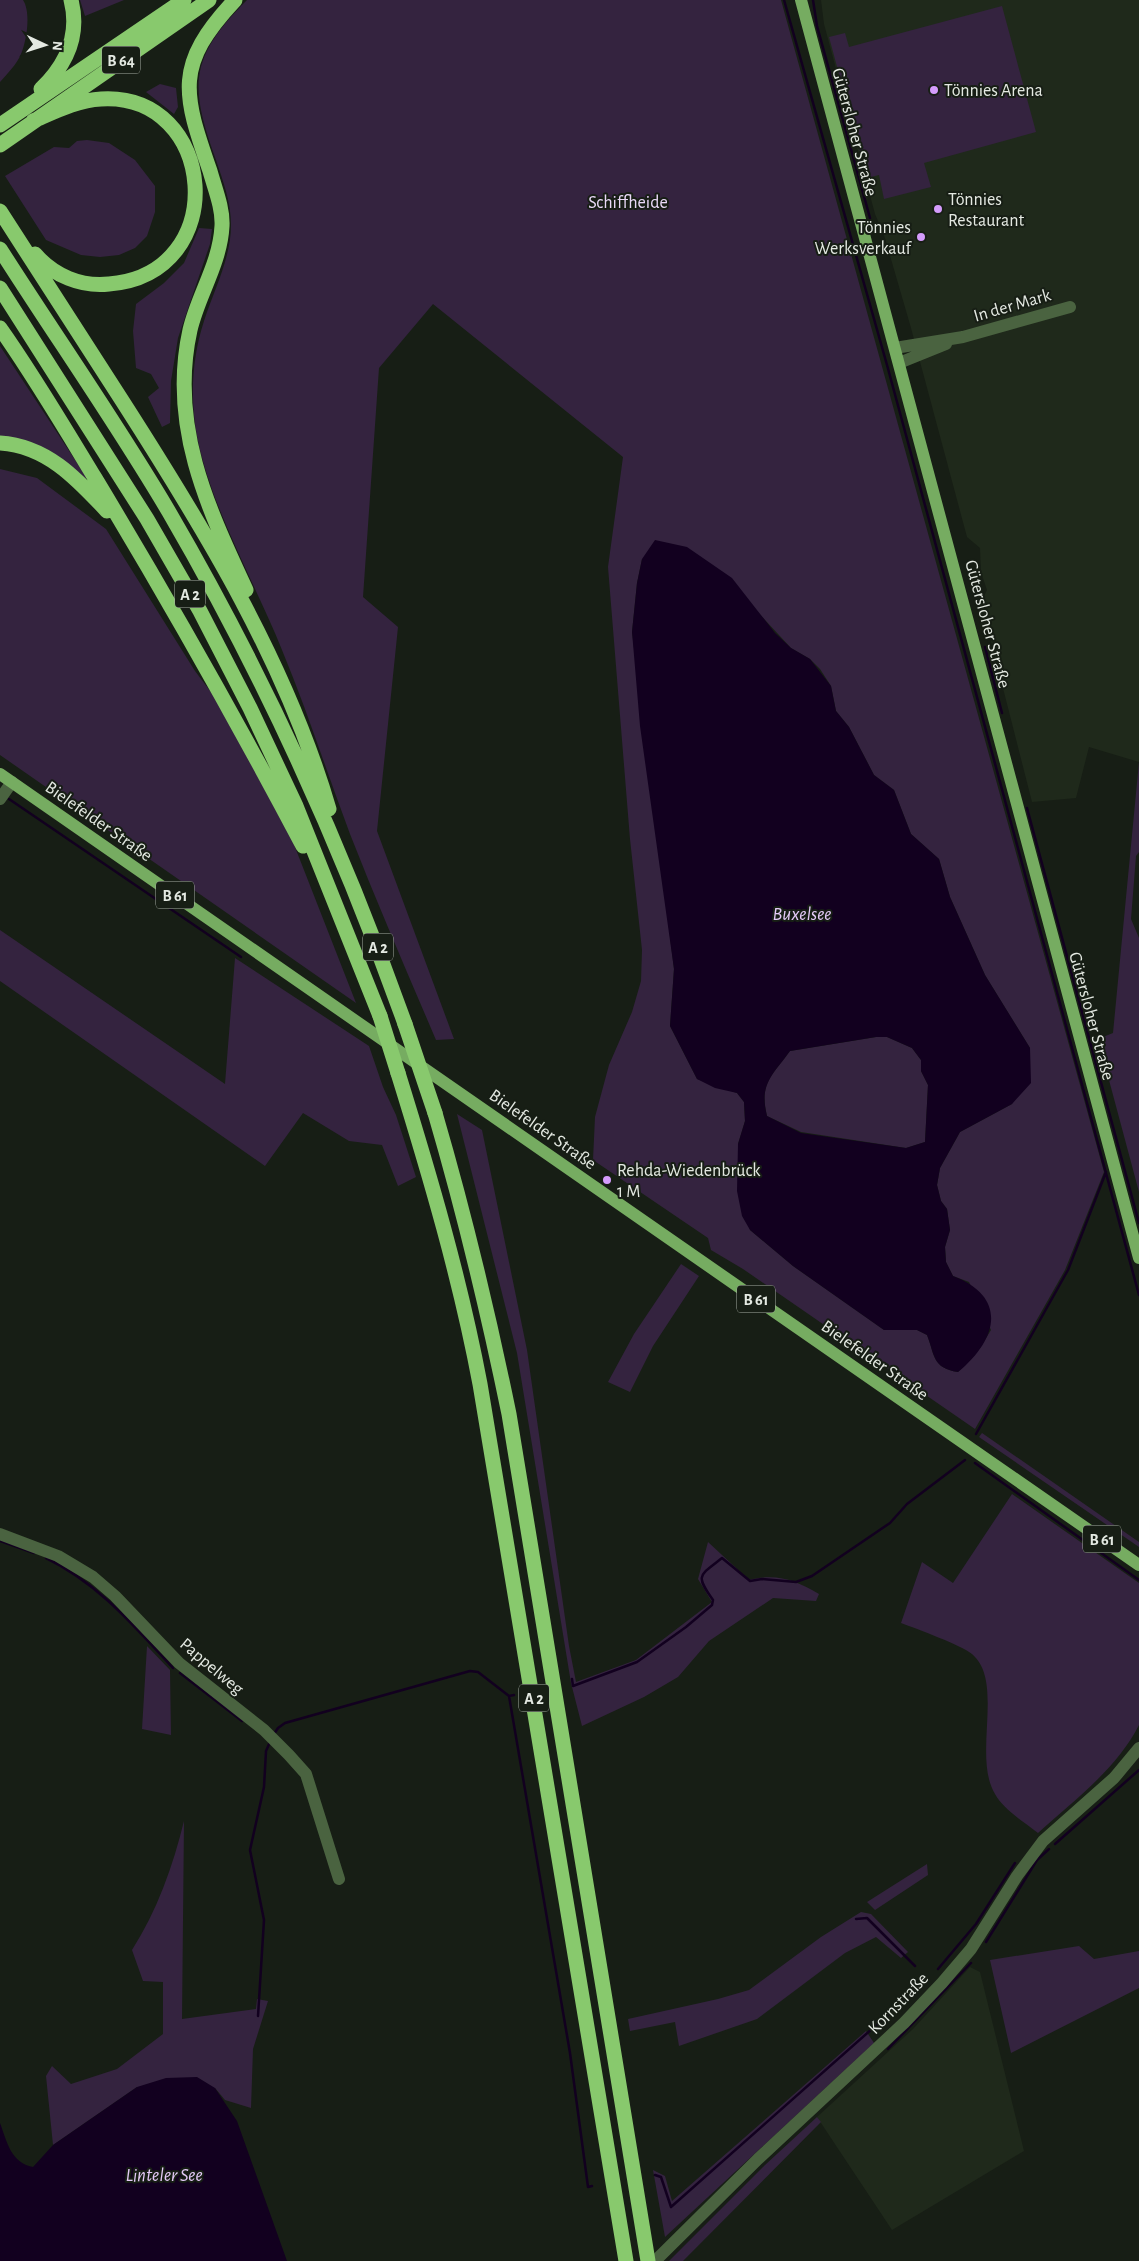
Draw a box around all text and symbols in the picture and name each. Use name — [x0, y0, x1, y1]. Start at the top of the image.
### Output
north arrow — [20, 20, 70, 70]
text: N — [50, 40, 64, 51]
road number: B 64 — [102, 46, 140, 74]
street label: Gütersloher Straße — [828, 66, 880, 198]
place label: Tönnies Arena — [944, 82, 1043, 100]
marker: Tönnies Arena — [928, 84, 940, 96]
place label: Tönnies Restaurant — [948, 191, 1024, 230]
park label: Schiffheide — [588, 194, 668, 212]
marker: Tönnies Restaurant — [932, 203, 944, 215]
place label: Tönnies Werksverkauf — [815, 219, 913, 258]
marker: Tönnies Werksverkauf — [915, 231, 927, 243]
street label: In der Mark — [972, 286, 1054, 326]
street label: Gütersloher Straße — [961, 558, 1013, 690]
road number: A 2 — [175, 580, 205, 608]
street label: Bielefelder Straße — [42, 778, 155, 865]
road number: B 61 — [156, 882, 194, 908]
water label: Buxelsee — [773, 905, 832, 924]
road number: A 2 — [363, 934, 393, 960]
street label: Gütersloher Straße — [1065, 950, 1117, 1082]
street label: Bielefelder Straße — [486, 1086, 599, 1173]
place label: Rehda-Wiedenbrück 1 M — [617, 1162, 761, 1201]
marker: Rehda-Wiedenbrück 1 M — [601, 1174, 613, 1186]
road number: B 61 — [737, 1286, 775, 1312]
street label: Bielefelder Straße — [818, 1317, 931, 1404]
road number: B 61 — [1083, 1526, 1121, 1552]
street label: Pappelweg — [176, 1635, 247, 1699]
road number: A 2 — [519, 1685, 549, 1712]
street label: Kornstraße — [865, 1969, 932, 2038]
water label: Linteler See — [125, 2166, 203, 2185]

